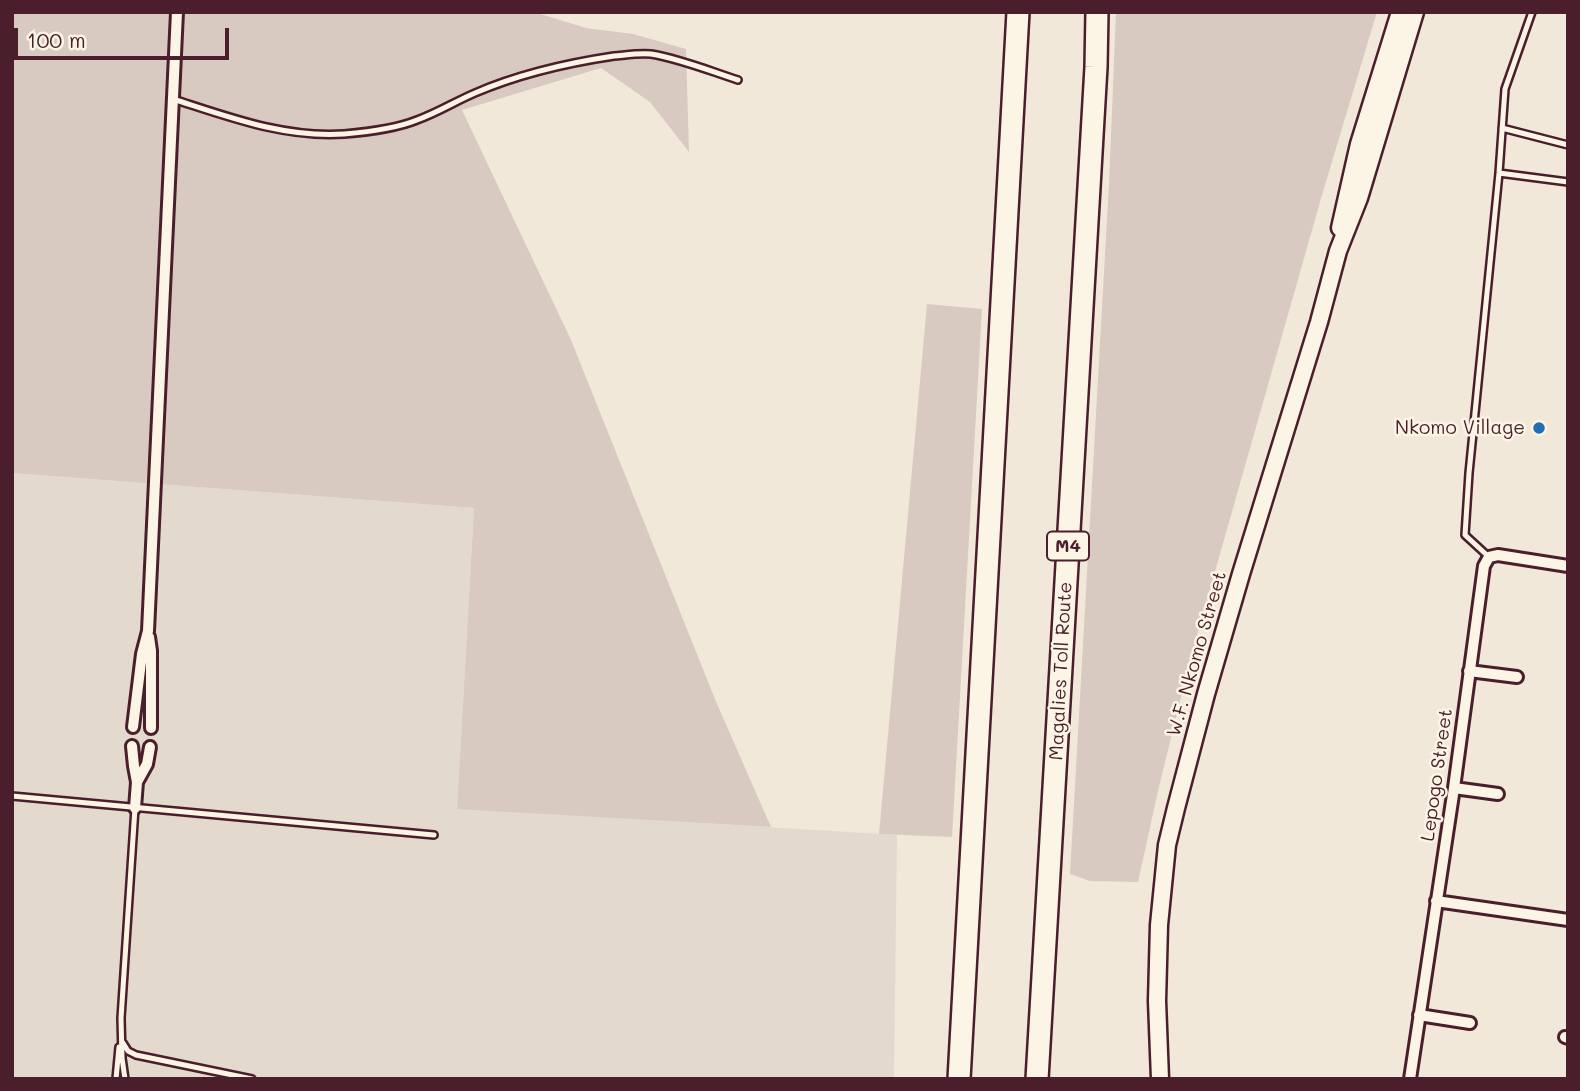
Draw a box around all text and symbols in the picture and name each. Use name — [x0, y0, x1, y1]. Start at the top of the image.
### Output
scale bar — [18, 14, 233, 58]
text: 100 m — [27, 26, 86, 53]
place label: Nkomo Village — [1395, 417, 1525, 439]
marker: Nkomo Village — [1531, 420, 1547, 436]
road number: M4 — [1047, 532, 1089, 560]
street label: W.F. Nkomo Street — [1162, 569, 1232, 739]
street label: Magalies Toll Route — [1045, 581, 1077, 761]
street label: Lepogo Street — [1416, 707, 1458, 843]

